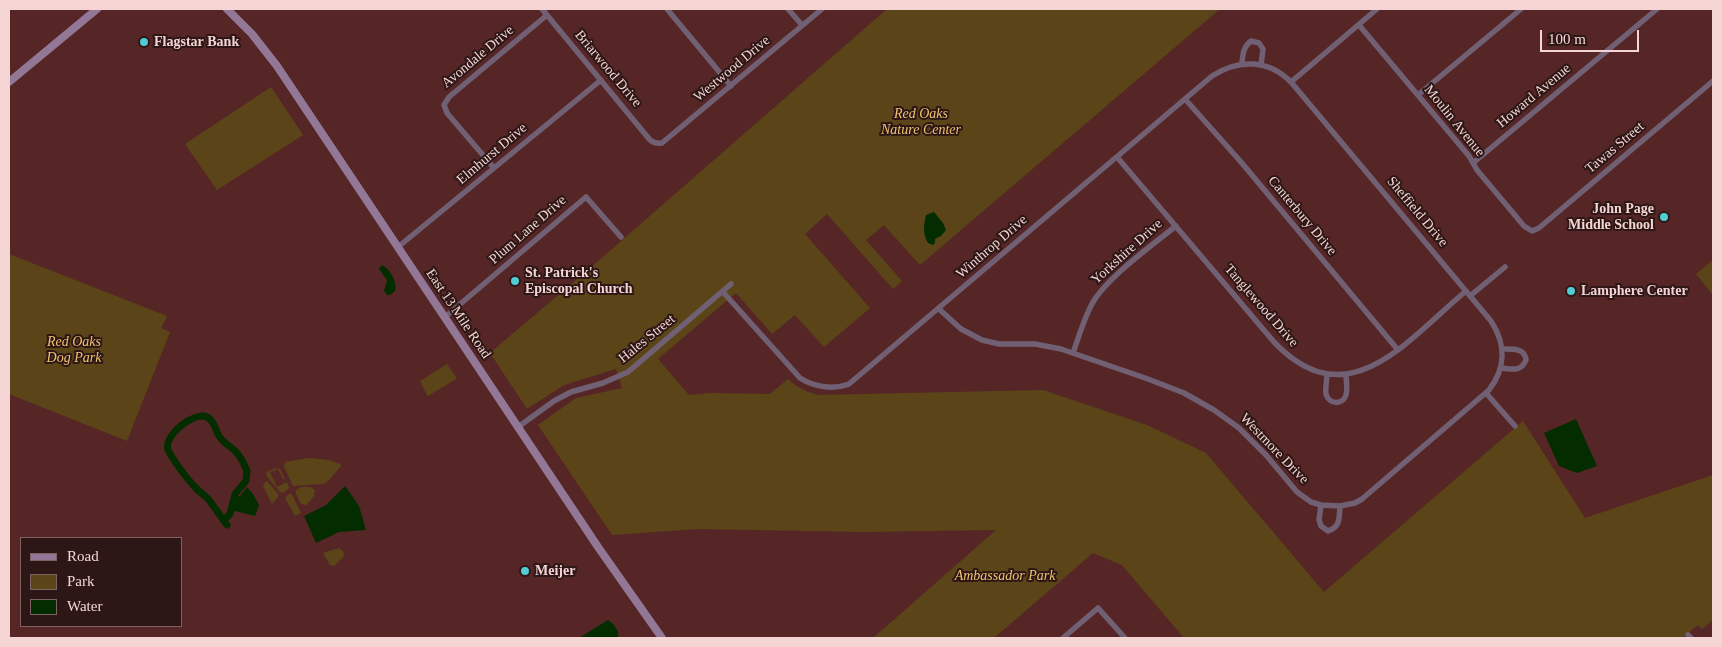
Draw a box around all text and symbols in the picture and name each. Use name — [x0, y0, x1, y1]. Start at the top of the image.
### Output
scale bar — [1542, 20, 1641, 52]
street label: Avondale Drive — [439, 22, 517, 92]
street label: Briarwood Drive — [571, 27, 645, 111]
text: 100 m — [1548, 31, 1586, 47]
street label: Westwood Drive — [691, 32, 773, 106]
place label: Flagstar Bank — [154, 34, 239, 50]
marker: Flagstar Bank — [138, 36, 150, 48]
street label: Howard Avenue — [1494, 60, 1574, 132]
street label: Moulin Avenue — [1420, 82, 1488, 160]
park label: Red Oaks Nature Center — [881, 106, 961, 138]
street label: Tawas Street — [1582, 119, 1648, 177]
street label: Elmhurst Drive — [453, 120, 531, 188]
street label: Canterbury Drive — [1264, 173, 1340, 259]
street label: Sheffield Drive — [1383, 173, 1451, 251]
street label: Plum Lane Drive — [486, 192, 570, 268]
place label: John Page Middle School — [1568, 201, 1654, 233]
marker: John Page Middle School — [1658, 211, 1670, 223]
street label: Winthrop Drive — [953, 212, 1031, 282]
street label: Yorkshire Drive — [1088, 216, 1166, 288]
street label: Tanglewood Drive — [1220, 261, 1302, 351]
place label: St. Patrick's Episcopal Church — [525, 265, 632, 298]
street label: East 13 Mile Road — [422, 266, 494, 362]
marker: St. Patrick's Episcopal Church — [509, 275, 521, 287]
place label: Lamphere Center — [1581, 283, 1688, 299]
marker: Lamphere Center — [1565, 285, 1577, 297]
street label: Hales Street — [615, 311, 679, 367]
park label: Red Oaks Dog Park — [47, 334, 101, 367]
street label: Westmore Drive — [1236, 410, 1312, 488]
legend — [20, 537, 182, 627]
text: Road — [67, 548, 99, 564]
place label: Meijer — [535, 563, 575, 579]
marker: Meijer — [519, 565, 531, 577]
park label: Ambassador Park — [955, 568, 1055, 584]
text: Park — [67, 573, 95, 589]
text: Water — [67, 598, 102, 614]

